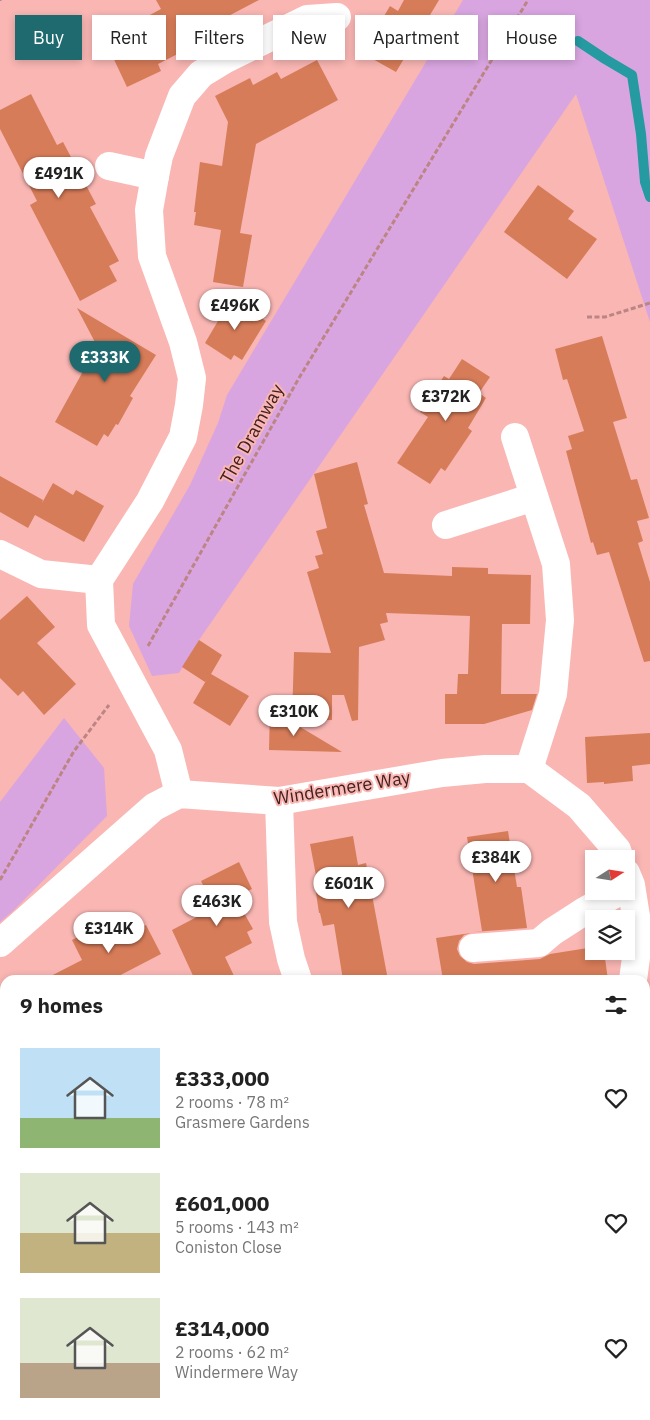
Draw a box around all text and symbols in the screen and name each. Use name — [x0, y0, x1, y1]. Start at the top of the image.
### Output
chip: Buy — [15, 15, 82, 60]
chip: Rent — [92, 15, 166, 60]
chip: Filters — [176, 15, 263, 60]
chip: New — [273, 15, 345, 60]
chip: Apartment — [355, 15, 478, 60]
chip: House — [488, 15, 575, 60]
pin: £491K — [24, 156, 94, 199]
text: £491K — [34, 163, 84, 183]
pin: £496K — [200, 288, 270, 331]
text: £496K — [210, 295, 260, 315]
pin: £333K — [70, 340, 140, 383]
text: £333K — [80, 347, 130, 367]
street label: The Dramway — [215, 380, 288, 488]
pin: £372K — [411, 380, 481, 422]
text: £372K — [421, 386, 471, 406]
pin: £310K — [259, 694, 329, 737]
text: £310K — [269, 701, 319, 721]
street label: Windermere Way — [272, 765, 412, 810]
pin: £384K — [461, 840, 531, 883]
text: £384K — [471, 847, 521, 867]
north arrow — [585, 850, 635, 900]
map controls — [585, 850, 635, 960]
pin: £601K — [314, 866, 384, 909]
text: £601K — [324, 873, 374, 893]
pin: £463K — [182, 884, 252, 927]
text: £463K — [192, 891, 242, 911]
button: layers — [585, 910, 635, 960]
pin: £314K — [74, 912, 144, 954]
text: £314K — [84, 918, 134, 938]
text: 9 homes — [20, 991, 103, 1019]
icon: filters — [602, 991, 630, 1019]
text: £333,000 — [175, 1064, 269, 1092]
icon: home — [60, 1068, 120, 1128]
icon: heart — [602, 1084, 630, 1112]
text: 2 rooms · 78 m² — [175, 1092, 289, 1112]
text: Grasmere Gardens — [175, 1112, 310, 1132]
text: £601,000 — [175, 1189, 269, 1217]
icon: home — [60, 1193, 120, 1253]
icon: heart — [602, 1209, 630, 1237]
text: 5 rooms · 143 m² — [175, 1217, 299, 1237]
text: Coniston Close — [175, 1237, 282, 1257]
text: £314,000 — [175, 1314, 269, 1342]
icon: home — [60, 1318, 120, 1378]
icon: heart — [602, 1334, 630, 1362]
text: 2 rooms · 62 m² — [175, 1342, 289, 1362]
text: Windermere Way — [175, 1362, 298, 1382]

